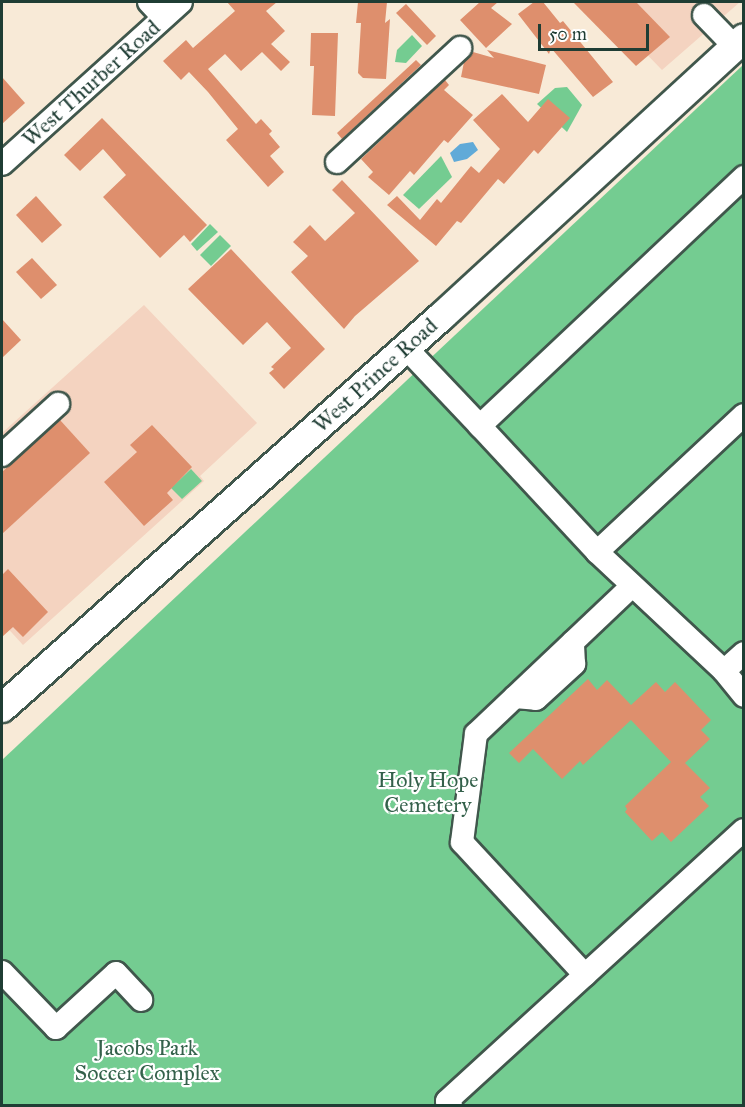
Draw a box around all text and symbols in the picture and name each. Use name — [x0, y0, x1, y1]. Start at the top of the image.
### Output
scale bar — [541, 12, 652, 50]
street label: West Thurber Road — [17, 14, 165, 152]
text: 50 m — [549, 23, 587, 45]
street label: West Prince Road — [307, 312, 443, 438]
park label: Holy Hope Cemetery — [378, 766, 478, 818]
park label: Jacobs Park Soccer Complex — [75, 1034, 219, 1086]

